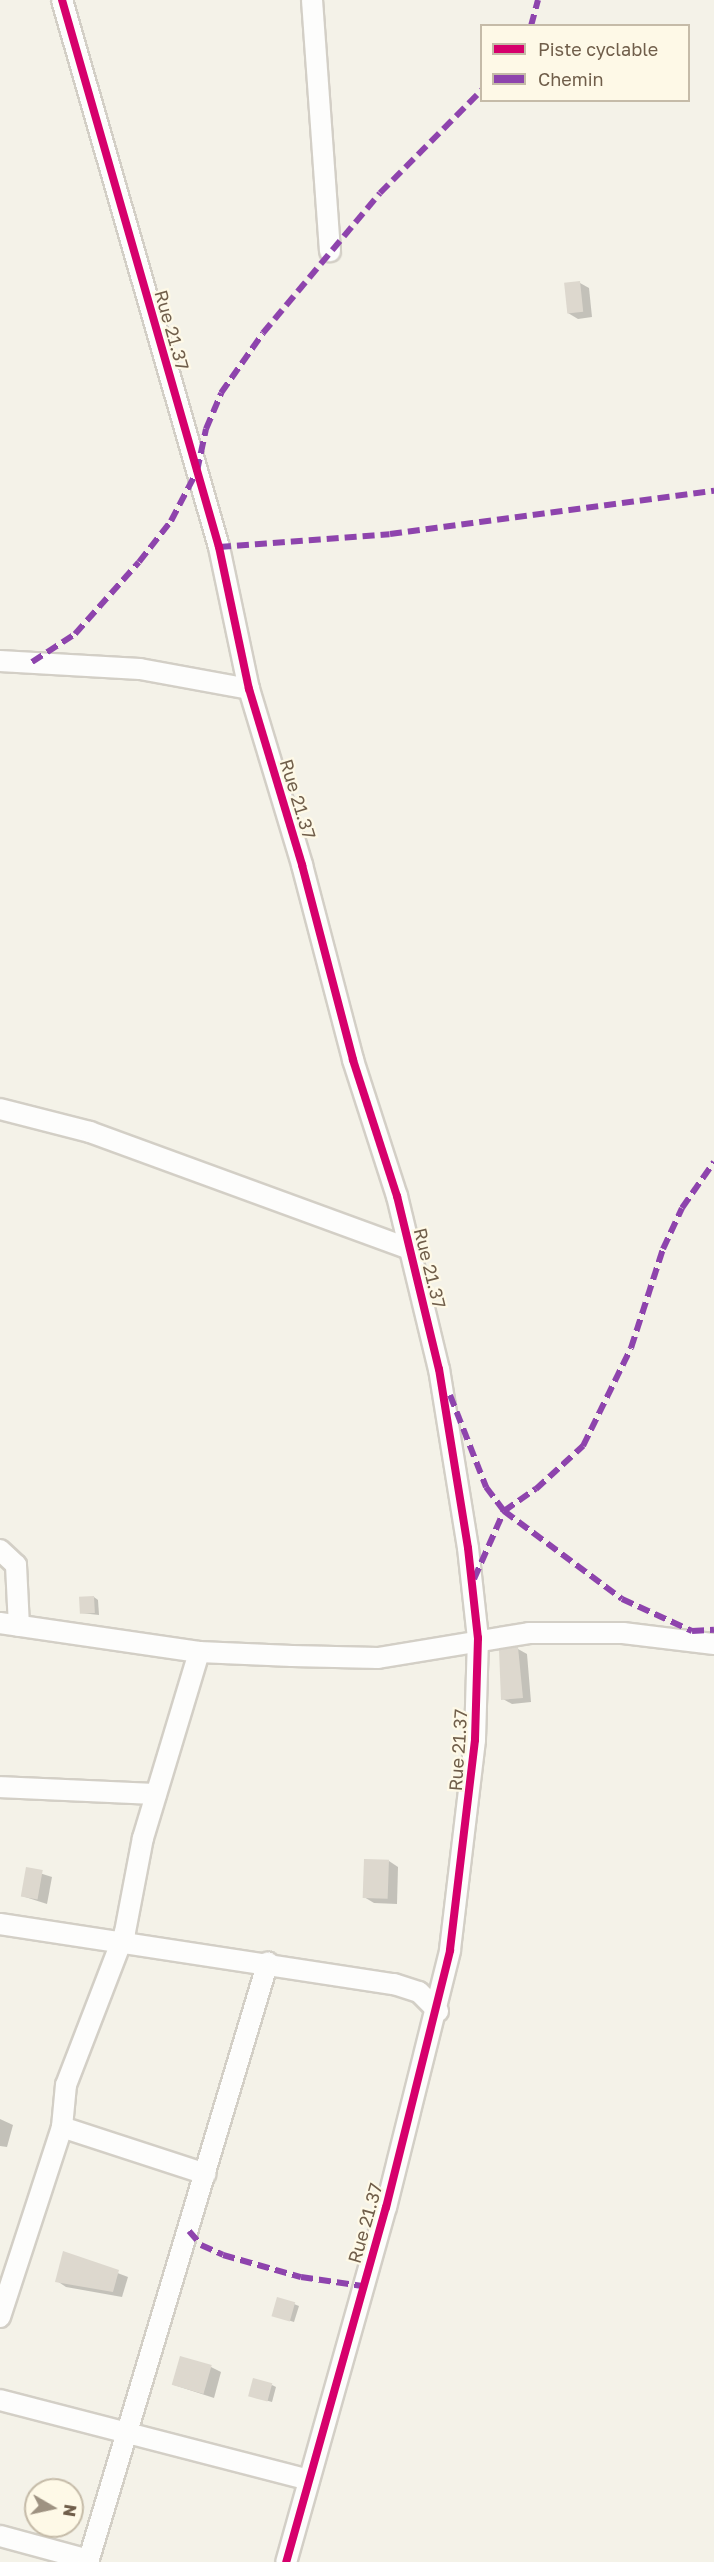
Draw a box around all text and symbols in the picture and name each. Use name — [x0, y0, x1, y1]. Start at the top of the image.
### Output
legend — [480, 24, 690, 102]
text: Piste cyclable — [538, 38, 658, 60]
text: Chemin — [538, 68, 604, 90]
street label: Rue 21.37 — [150, 287, 194, 373]
street label: Rue 21.37 — [276, 756, 320, 842]
street label: Rue 21.37 — [410, 1225, 450, 1311]
street label: Rue 21.37 — [444, 1708, 472, 1792]
street label: Rue 21.37 — [343, 2180, 387, 2266]
north arrow — [24, 2478, 84, 2538]
text: N — [59, 2503, 81, 2518]

